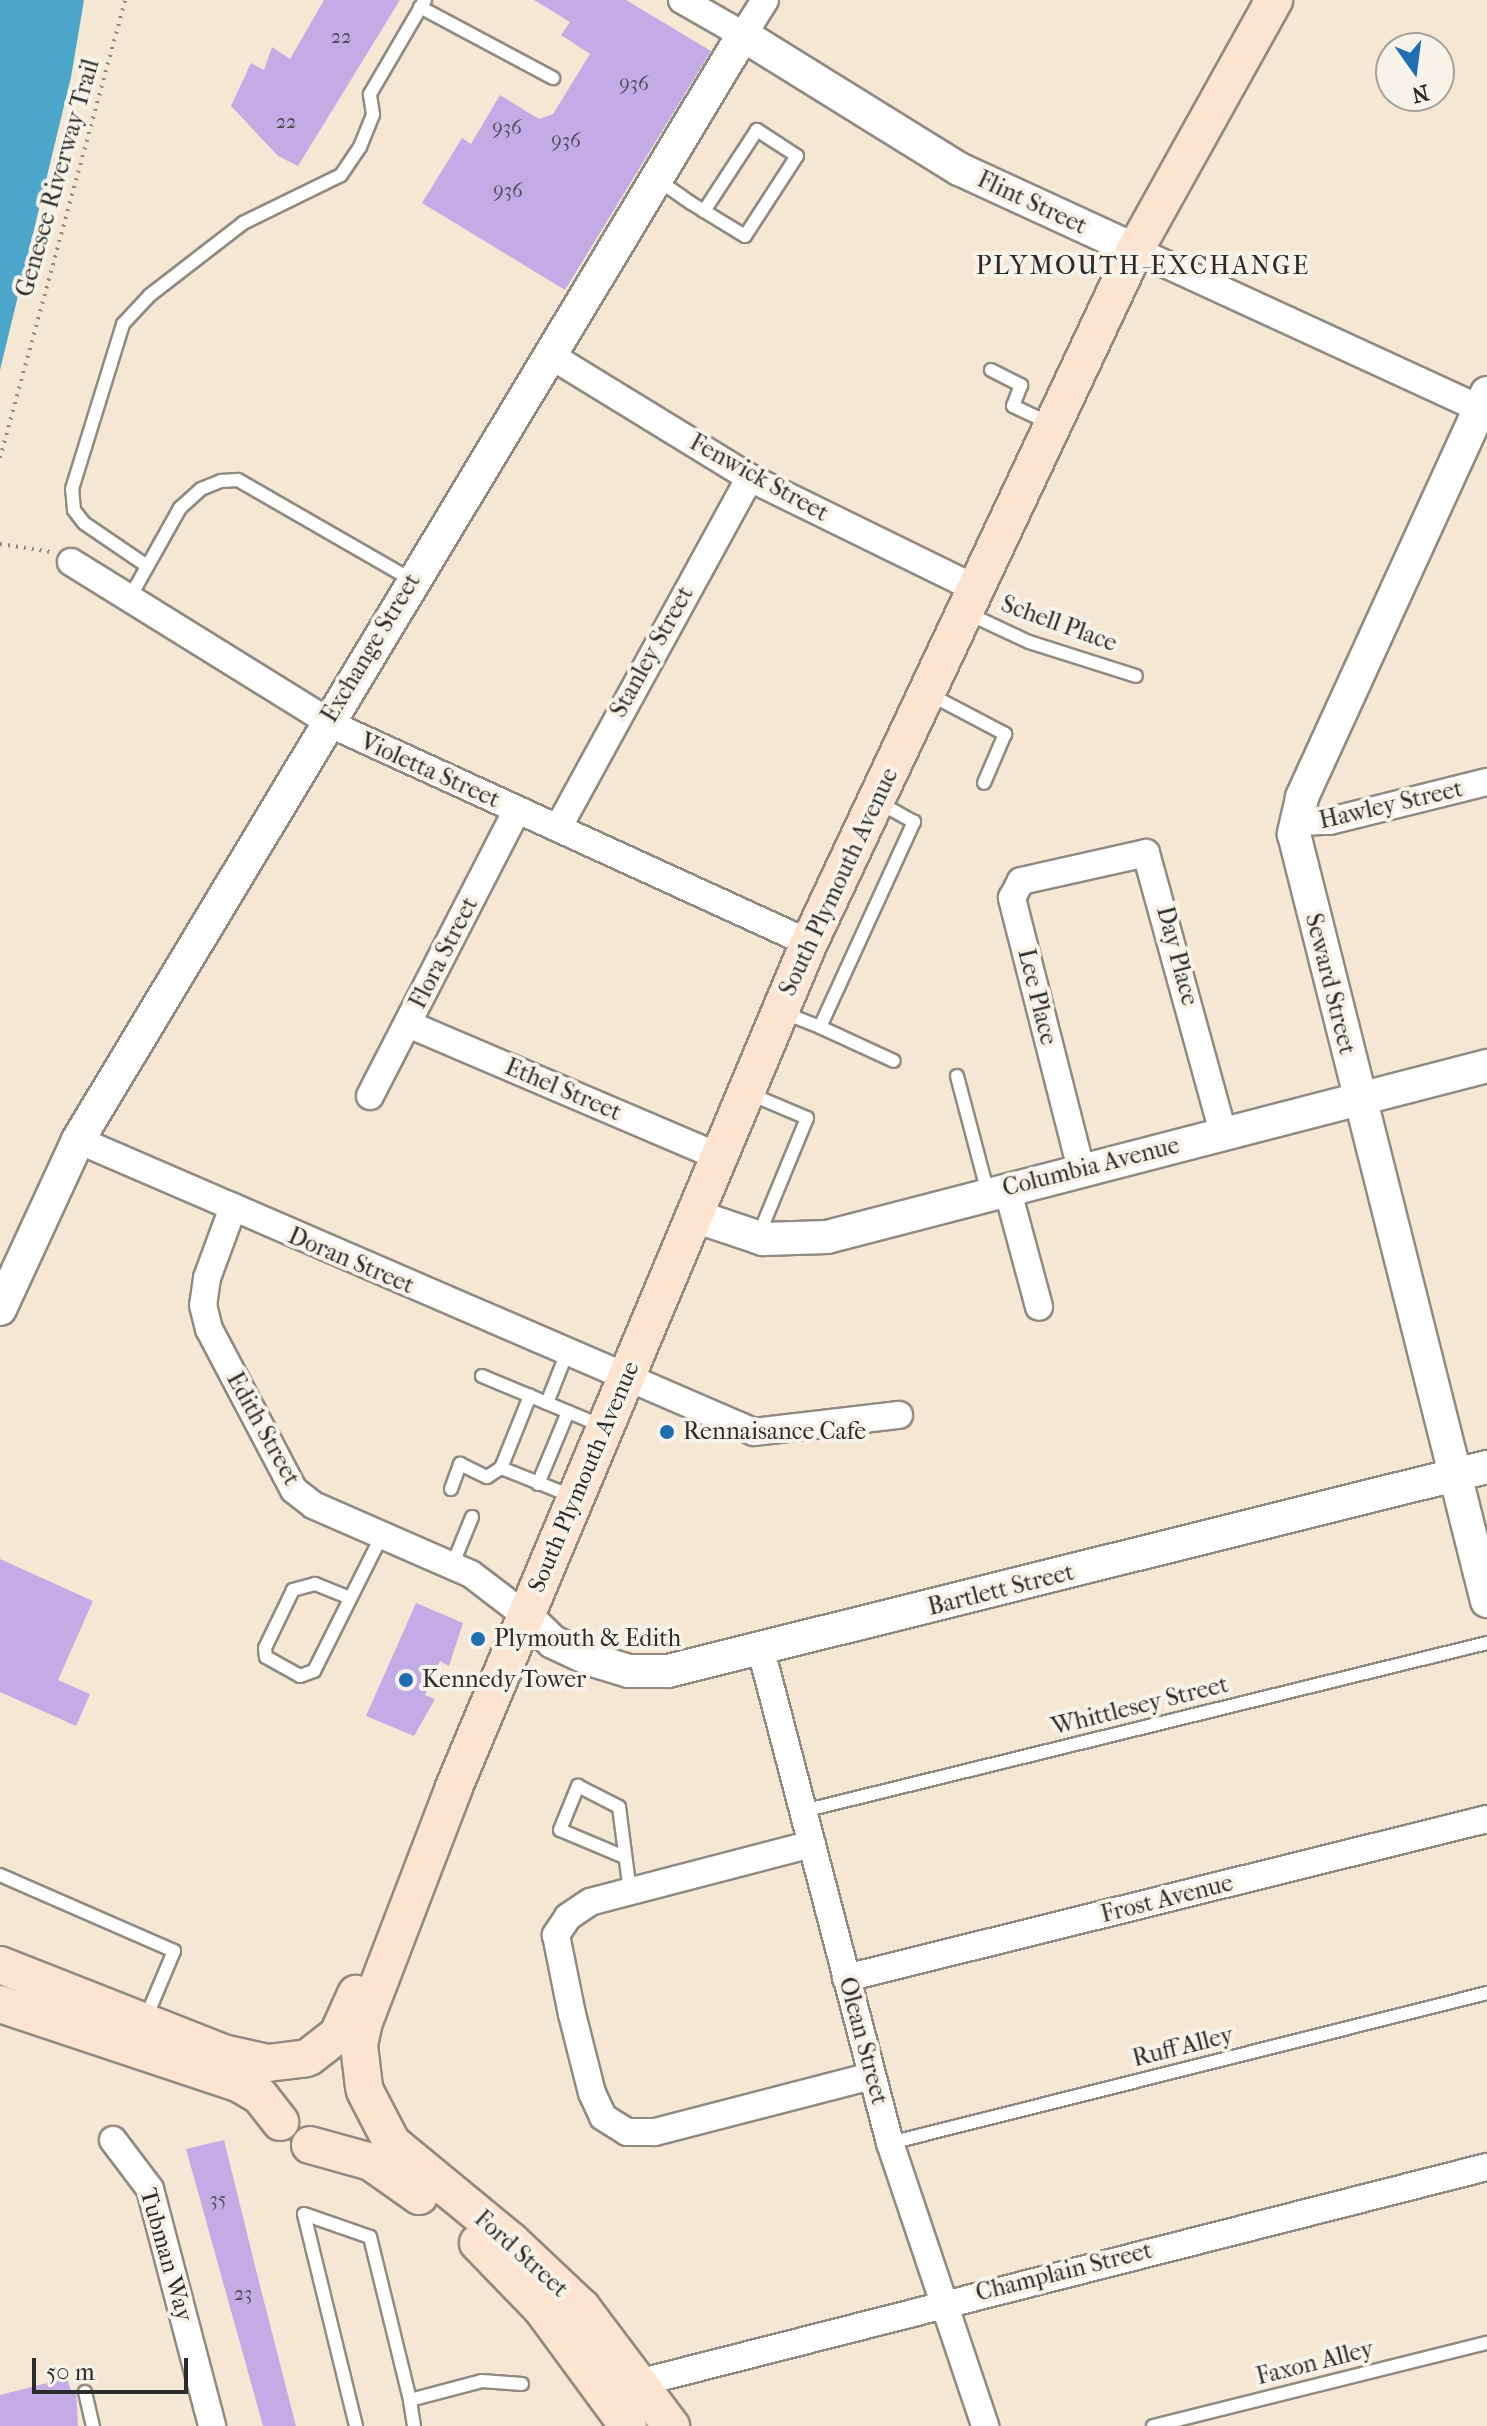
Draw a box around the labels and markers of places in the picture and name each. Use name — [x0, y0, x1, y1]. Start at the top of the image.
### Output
place label: Rennaisance Cafe — [683, 1418, 866, 1446]
marker: Rennaisance Cafe — [658, 1423, 676, 1441]
place label: Plymouth & Edith — [494, 1625, 681, 1653]
marker: Plymouth & Edith — [469, 1630, 487, 1648]
place label: Kennedy Tower — [422, 1666, 586, 1694]
marker: Kennedy Tower — [397, 1671, 415, 1689]

